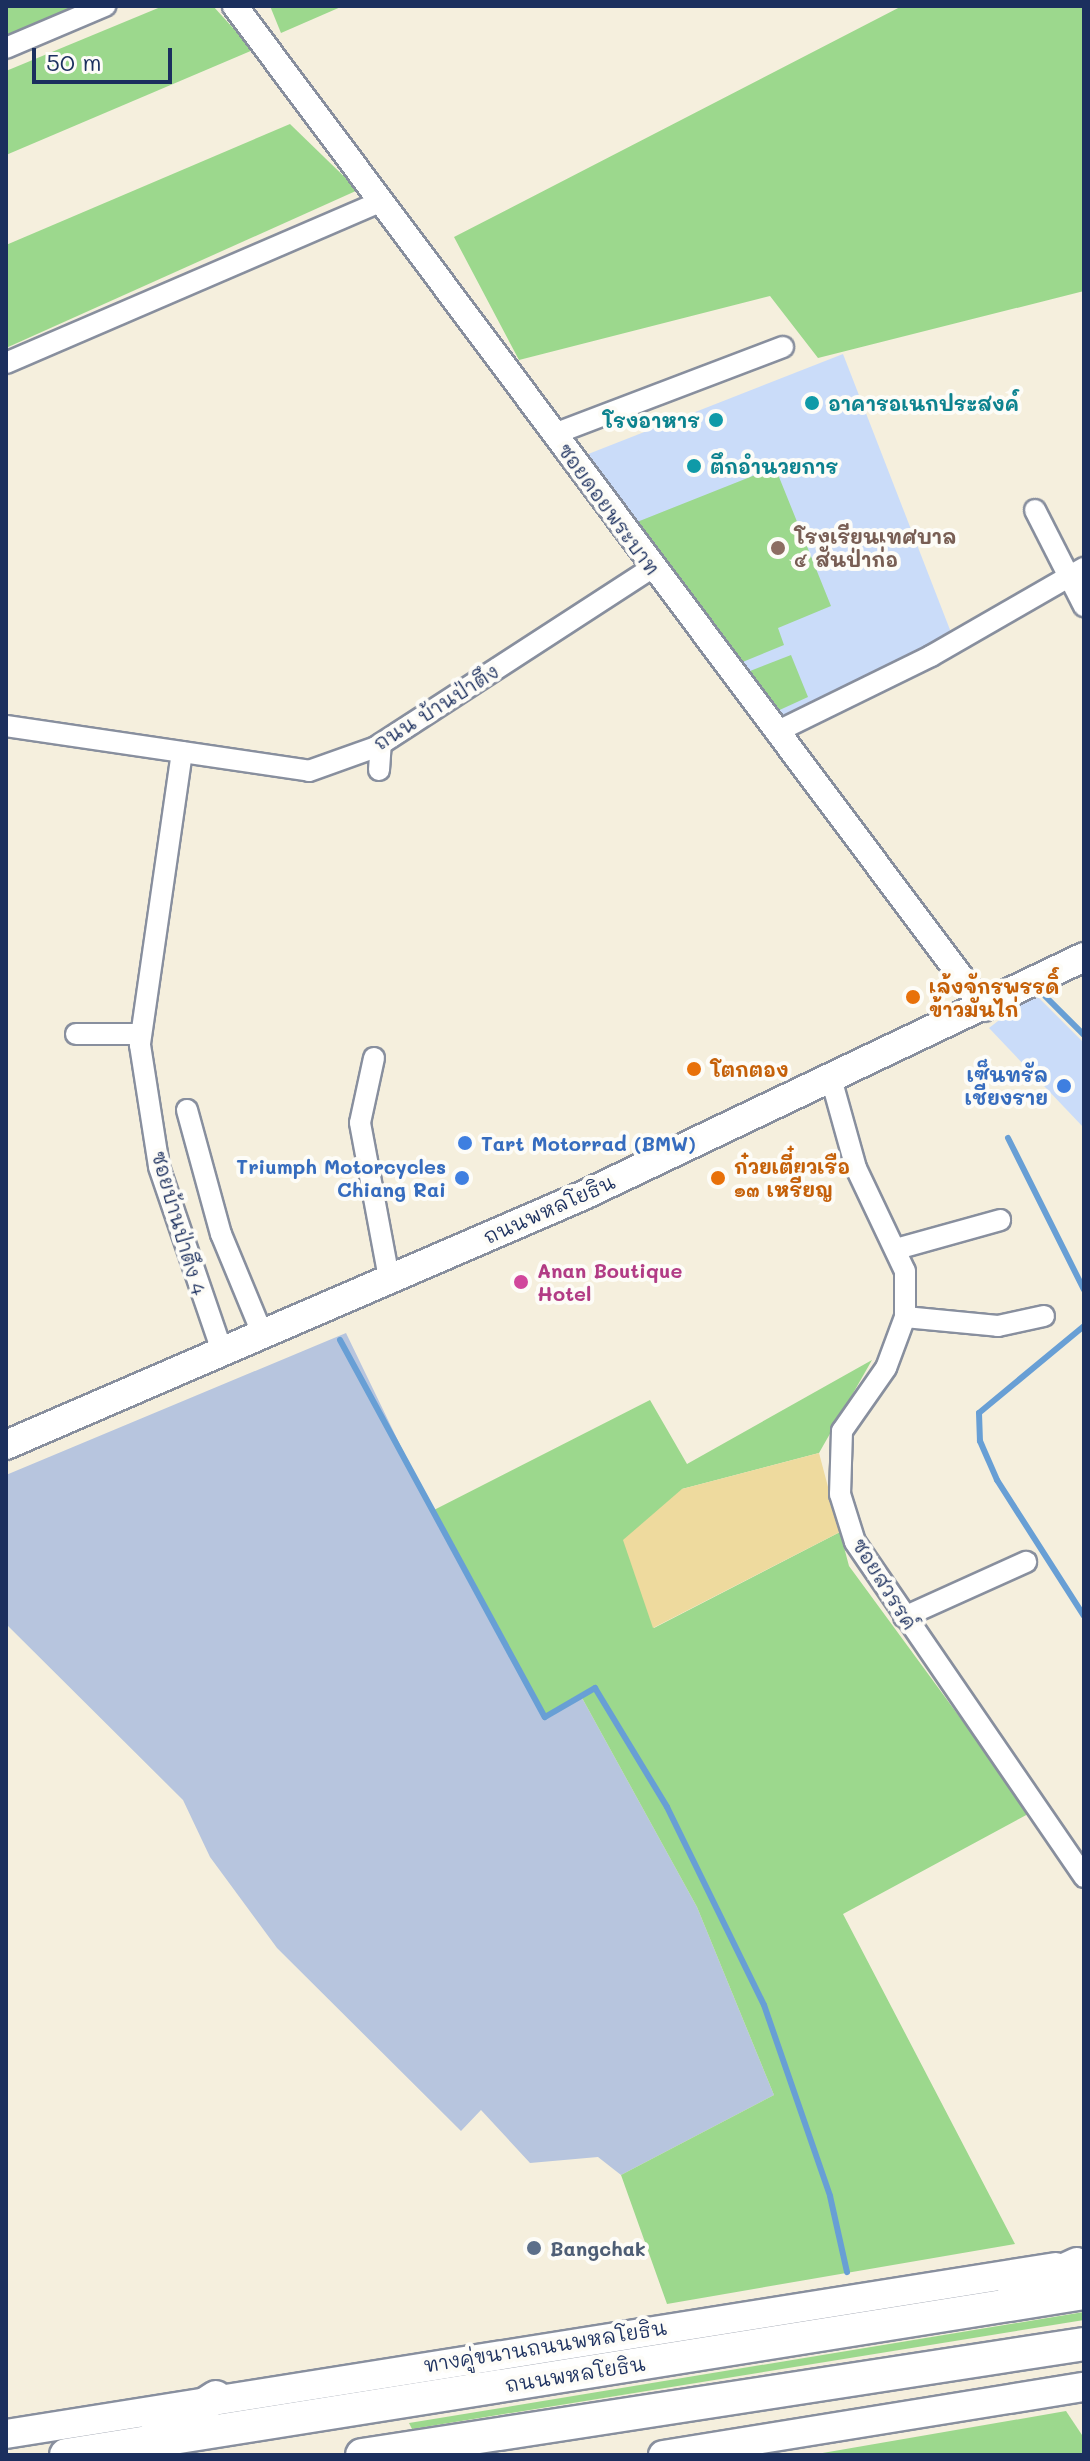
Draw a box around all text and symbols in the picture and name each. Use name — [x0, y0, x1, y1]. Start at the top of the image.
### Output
scale bar — [36, 32, 176, 82]
text: 50 m — [46, 46, 102, 77]
place label: อาคารอเนกประสงค์ — [828, 391, 1019, 415]
marker: อาคารอเนกประสงค์ — [803, 394, 821, 412]
place label: โรงอาหาร — [602, 408, 700, 432]
marker: โรงอาหาร — [707, 411, 725, 429]
street label: ซอยดอยพระบาท — [553, 438, 665, 580]
place label: ตึกอำนวยการ — [710, 454, 838, 478]
marker: ตึกอำนวยการ — [685, 457, 703, 475]
place label: โรงเรียนเทศบาล ๔ สันป่าก่อ — [794, 524, 957, 571]
marker: โรงเรียนเทศบาล ๔ สันป่าก่อ — [769, 539, 787, 557]
street label: ถนน บ้านป่าตึง — [369, 659, 503, 755]
place label: เล้งจักรพรรดิ์ ข้าวมันไก่ — [929, 974, 1059, 1021]
marker: เล้งจักรพรรดิ์ ข้าวมันไก่ — [904, 988, 922, 1006]
place label: โตกตอง — [710, 1057, 789, 1081]
marker: โตกตอง — [685, 1060, 703, 1078]
place label: เซ็นทรัล เชียงราย — [965, 1062, 1048, 1109]
marker: เซ็นทรัล เชียงราย — [1055, 1077, 1073, 1095]
place label: Tart Motorrad (BMW) — [481, 1131, 696, 1155]
marker: Tart Motorrad (BMW) — [456, 1134, 474, 1152]
street label: ซอยบ้านป่าตึง 4 — [147, 1148, 211, 1298]
place label: Triumph Motorcycles Chiang Rai — [236, 1154, 446, 1201]
place label: ก๋วยเตี๋ยวเรือ ๑๓ เหรียญ — [734, 1154, 850, 1201]
marker: Triumph Motorcycles Chiang Rai — [453, 1169, 471, 1187]
street label: ถนนพหลโยธิน — [479, 1169, 619, 1249]
marker: ก๋วยเตี๋ยวเรือ ๑๓ เหรียญ — [709, 1169, 727, 1187]
place label: Anan Boutique Hotel — [537, 1258, 682, 1305]
marker: Anan Boutique Hotel — [512, 1273, 530, 1291]
street label: ซอยสวรรค์ — [847, 1534, 923, 1634]
place label: Bangchak — [550, 2236, 646, 2260]
marker: Bangchak — [525, 2239, 543, 2257]
street label: ทางคู่ขนานถนนพหลโยธิน — [422, 2315, 668, 2377]
street label: ถนนพหลโยธิน — [503, 2351, 647, 2397]

